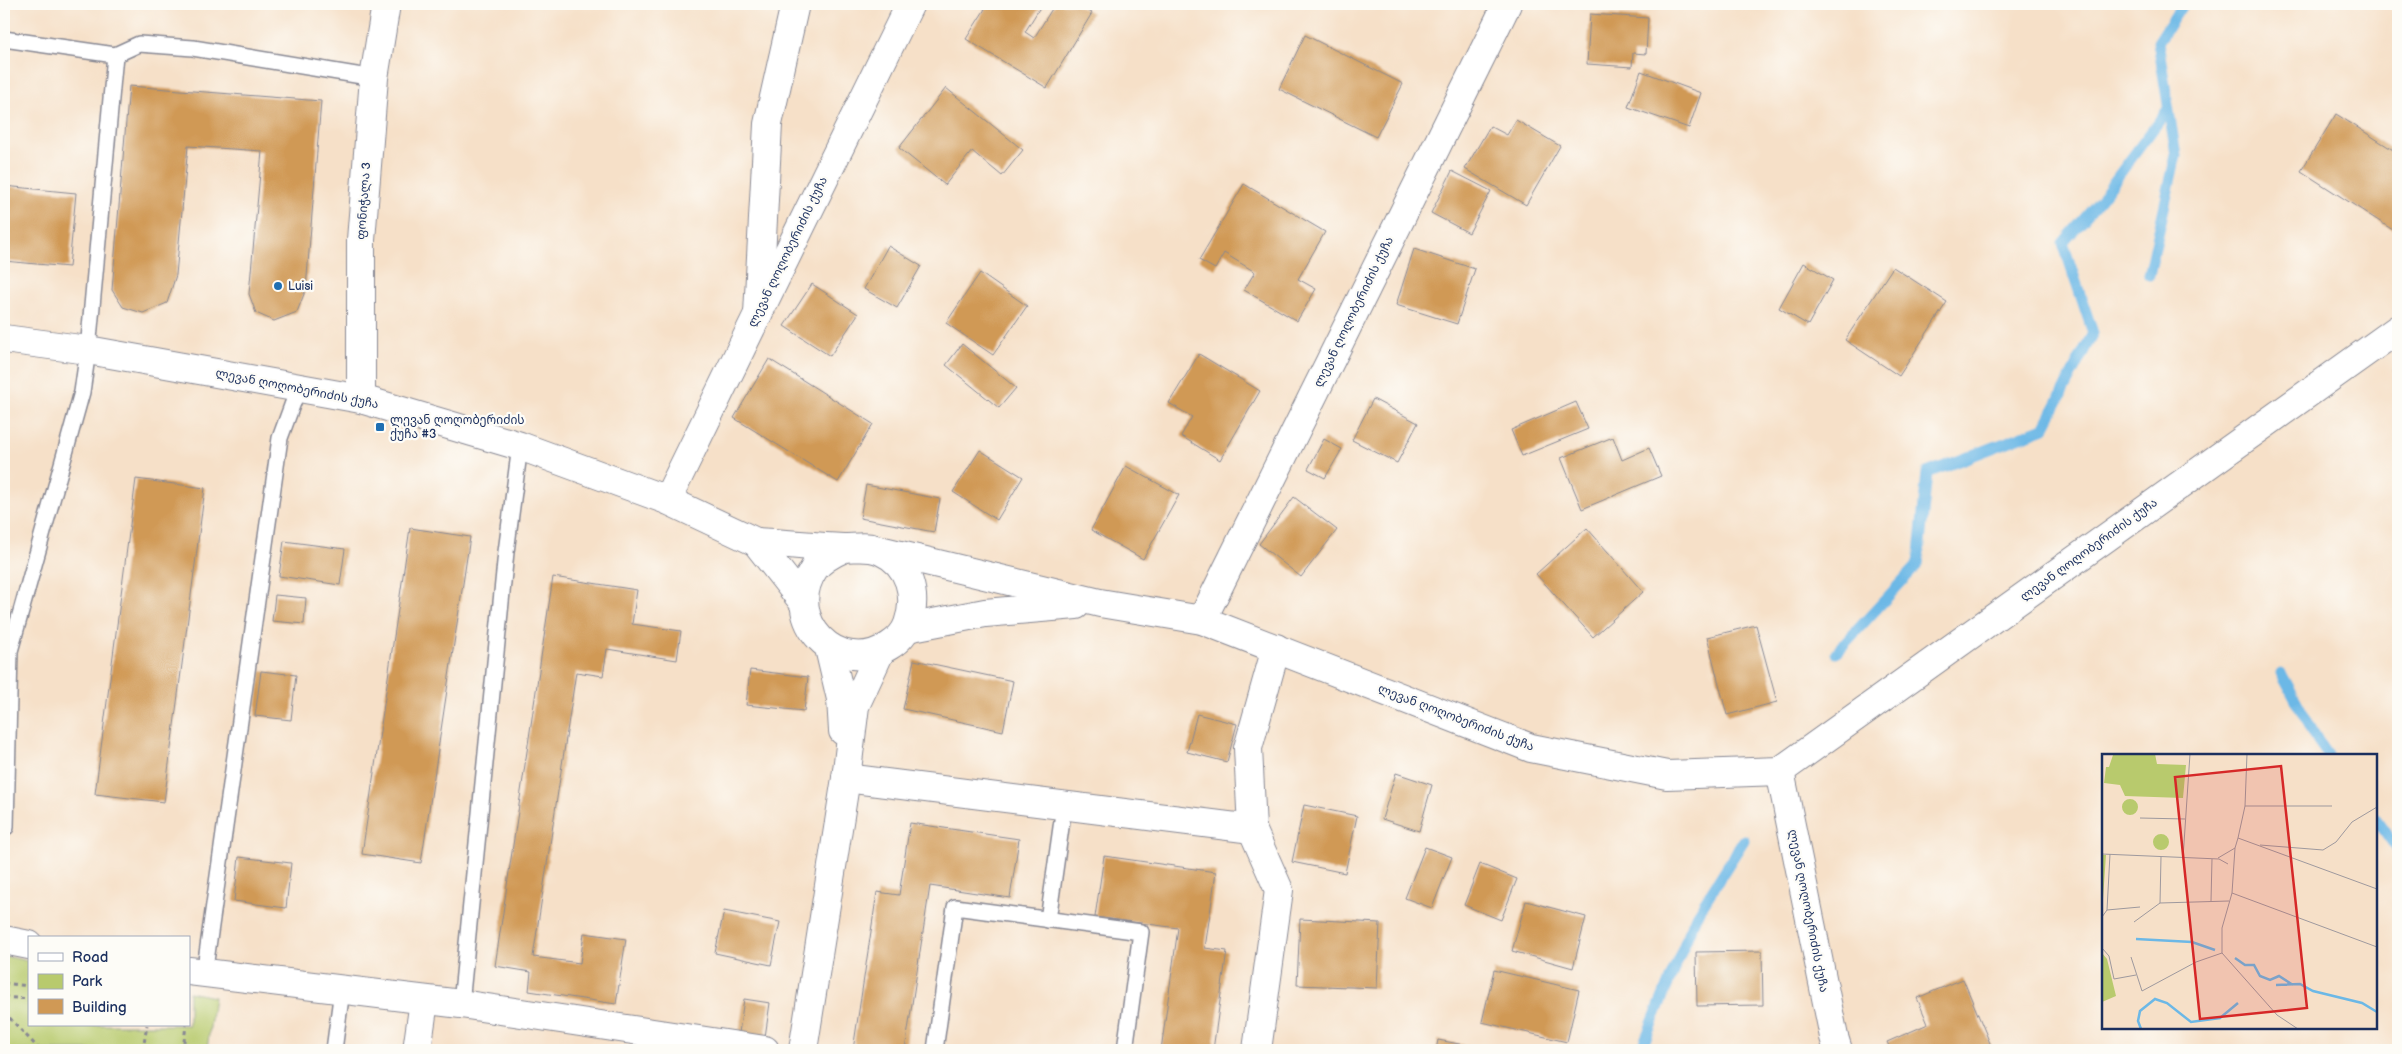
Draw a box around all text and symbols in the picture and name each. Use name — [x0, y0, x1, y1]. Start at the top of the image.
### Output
street label: ფონიჭალა 3 — [354, 162, 374, 240]
street label: ლევან ღოღობერიძის ქუჩა — [745, 174, 831, 330]
street label: ლევან ღოღობერიძის ქუჩა — [1311, 234, 1397, 390]
place label: Luisi — [288, 279, 313, 294]
marker: Luisi — [272, 280, 284, 292]
street label: ლევან ღოღობერიძის ქუჩა — [214, 366, 380, 412]
place label: ლევან ღოღობერიძის ქუჩა #3 — [390, 413, 525, 442]
marker: ლევან ღოღობერიძის ქუჩა #3 — [374, 421, 386, 433]
street label: ლევან ღოღობერიძის ქუჩა — [2018, 495, 2160, 605]
street label: ლევან ღოღობერიძის ქუჩა — [1376, 681, 1536, 755]
inset map — [2102, 754, 2377, 1029]
street label: ლევან ღოღობერიძის ქუჩა — [1785, 828, 1831, 994]
legend — [28, 936, 190, 1026]
text: Road — [72, 948, 108, 967]
text: Park — [72, 972, 103, 991]
text: Building — [72, 998, 127, 1017]

